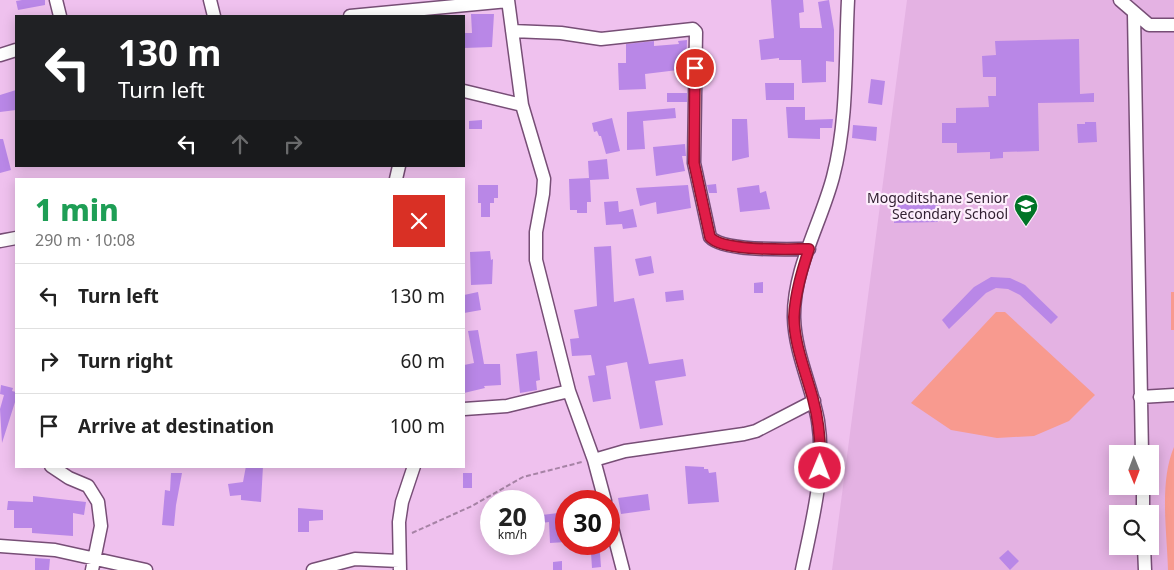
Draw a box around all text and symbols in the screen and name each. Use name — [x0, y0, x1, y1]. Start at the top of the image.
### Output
text: 130 m — [118, 29, 221, 76]
icon: left — [35, 35, 100, 100]
pin — [674, 47, 716, 89]
icon: arrive — [681, 54, 709, 82]
text: Turn left — [118, 74, 205, 104]
icon: left — [173, 130, 201, 158]
icon: ahead — [226, 130, 254, 158]
icon: right — [279, 130, 307, 158]
place label: Mogoditshane Senior Secondary School — [867, 188, 1008, 223]
text: 1 min — [35, 189, 119, 230]
school or university icon: Mogoditshane Senior Secondary School — [1013, 193, 1039, 227]
button: close — [393, 195, 445, 247]
text: 290 m · 10:08 — [35, 229, 135, 251]
icon: left — [35, 282, 63, 310]
text: Turn left — [78, 283, 159, 309]
text: 130 m — [390, 283, 445, 309]
icon: right — [35, 347, 63, 375]
text: Turn right — [78, 348, 173, 374]
text: 60 m — [401, 348, 445, 374]
icon: arrive — [35, 412, 63, 440]
text: Arrive at destination — [78, 413, 274, 439]
text: 100 m — [390, 413, 445, 439]
position arrow — [793, 441, 845, 493]
north arrow — [1109, 445, 1159, 495]
map controls — [1109, 445, 1159, 555]
speed limit sign: 30 — [555, 490, 620, 555]
text: 20 — [498, 499, 527, 533]
button: search — [1109, 505, 1159, 555]
text: km/h — [498, 526, 527, 543]

